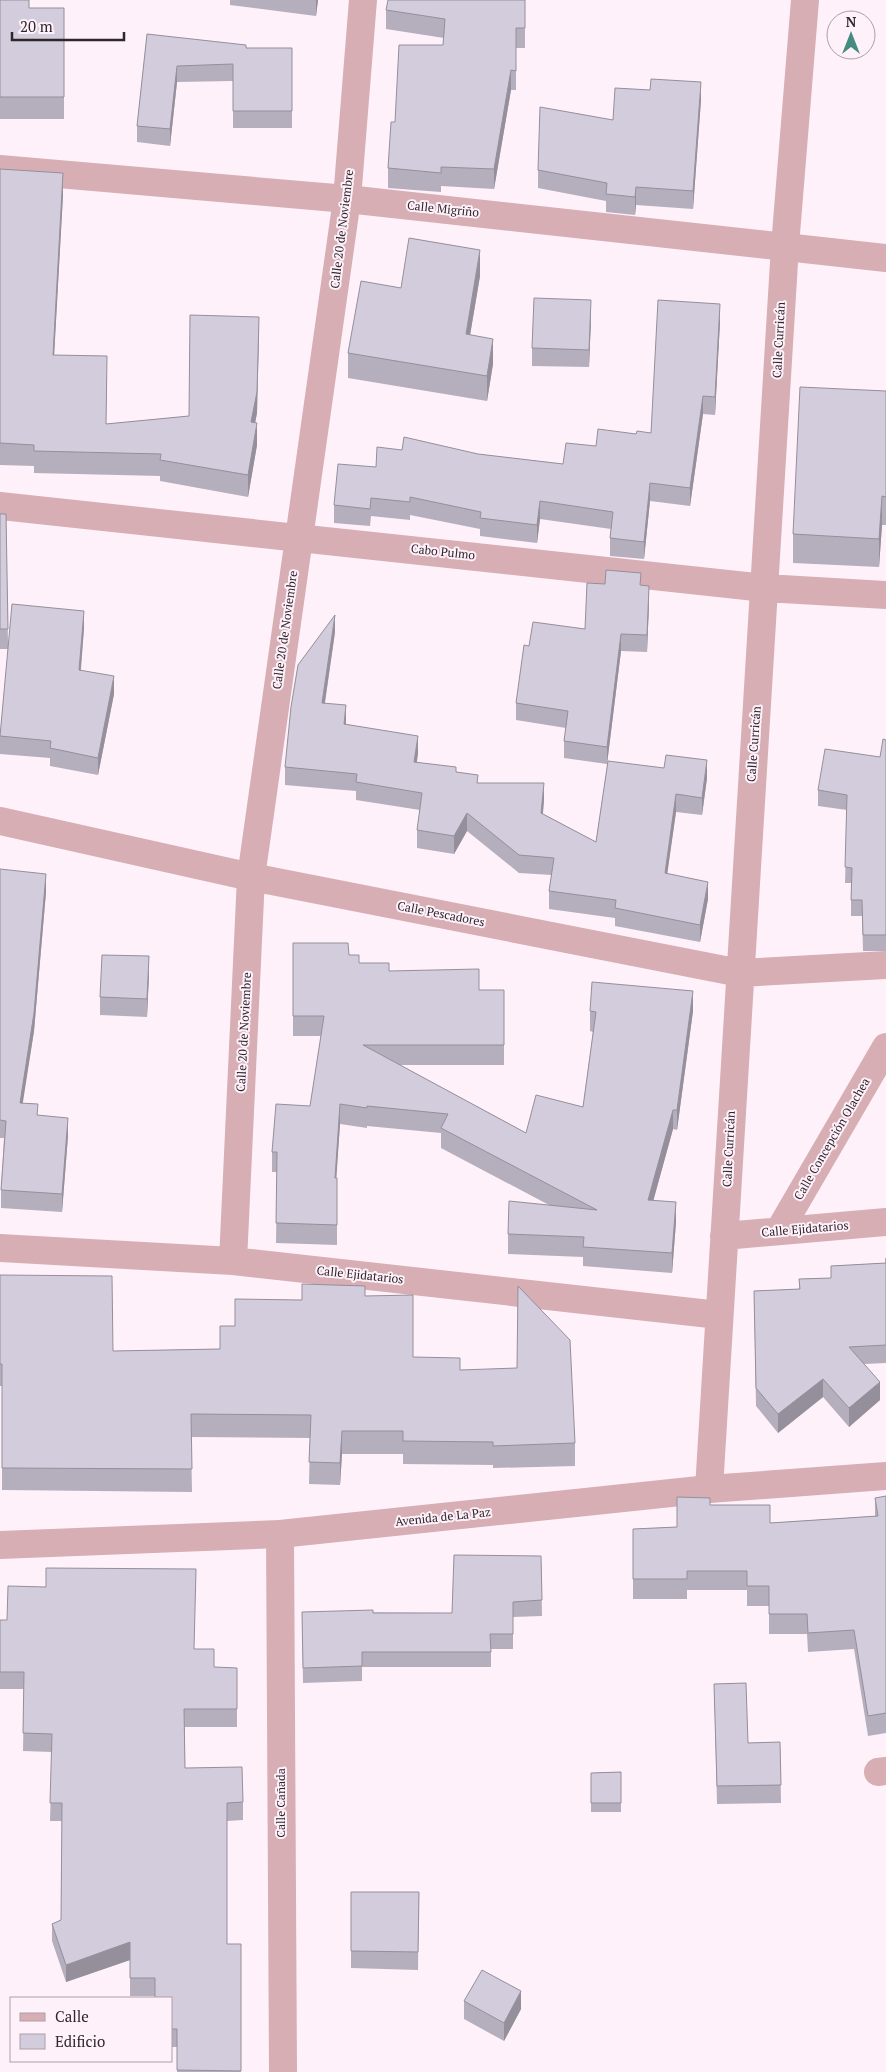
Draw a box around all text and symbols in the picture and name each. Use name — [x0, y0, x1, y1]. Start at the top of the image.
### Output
scale bar — [12, 10, 125, 42]
north arrow — [826, 10, 876, 60]
text: N — [846, 12, 857, 31]
text: 20 m — [20, 16, 53, 36]
street label: Calle 20 de Noviembre — [327, 169, 356, 289]
street label: Calle Migriño — [406, 197, 480, 220]
street label: Calle Curricán — [769, 302, 788, 378]
street label: Cabo Pulmo — [410, 541, 476, 562]
street label: Calle 20 de Noviembre — [269, 570, 300, 690]
street label: Calle Curricán — [743, 705, 764, 782]
street label: Calle Pescadores — [396, 898, 486, 929]
street label: Calle 20 de Noviembre — [233, 972, 254, 1092]
street label: Calle Concepción Olachea — [790, 1075, 873, 1202]
street label: Calle Curricán — [719, 1111, 738, 1187]
street label: Calle Ejidatarios — [761, 1217, 849, 1240]
street label: Calle Ejidatarios — [316, 1262, 404, 1287]
street label: Avenida de La Paz — [394, 1504, 492, 1529]
street label: Calle Cañada — [273, 1768, 288, 1838]
legend — [10, 1997, 172, 2062]
text: Calle — [55, 2006, 89, 2026]
text: Edificio — [55, 2031, 105, 2051]

